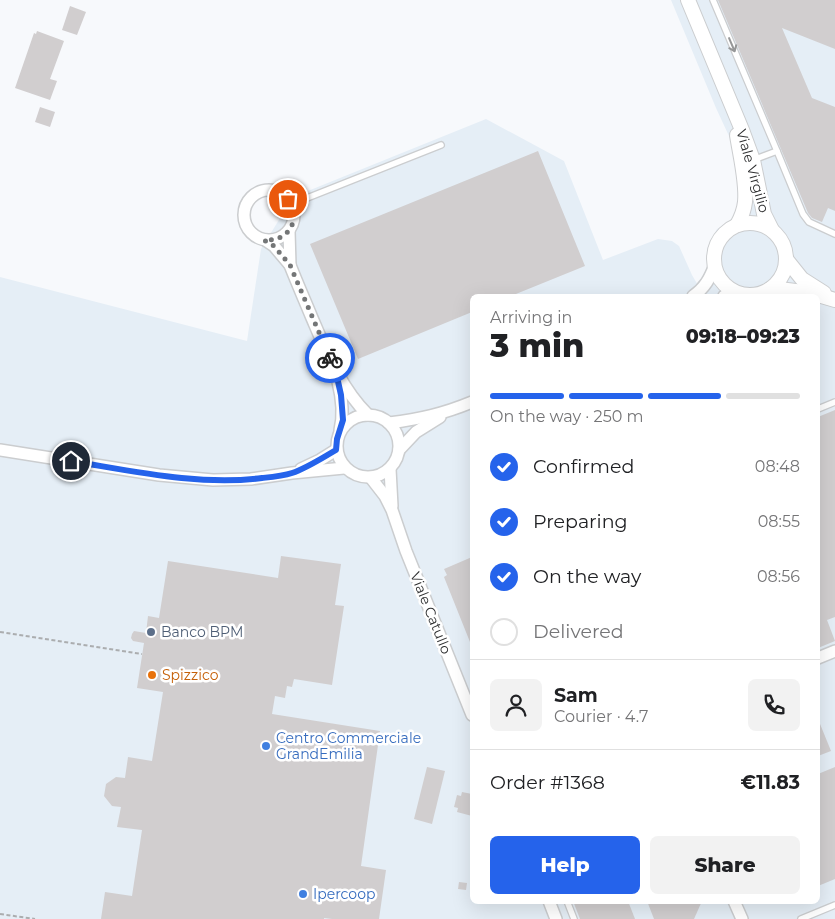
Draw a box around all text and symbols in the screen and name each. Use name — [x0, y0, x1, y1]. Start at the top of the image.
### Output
one-way arrow — [728, 37, 738, 52]
street label: Viale Virgilio — [733, 127, 774, 215]
pin — [267, 178, 309, 220]
icon: bag — [274, 185, 302, 213]
text: Arriving in — [490, 308, 572, 327]
text: 09:18–09:23 — [686, 325, 800, 348]
text: 3 min — [490, 326, 584, 365]
courier — [305, 333, 355, 383]
icon: bike — [316, 344, 344, 372]
text: On the way · 250 m — [490, 407, 643, 426]
pin — [50, 440, 92, 482]
icon: home — [57, 447, 85, 475]
icon: check — [490, 453, 518, 481]
text: Confirmed — [533, 455, 634, 478]
text: 08:48 — [755, 457, 800, 476]
icon: check — [490, 508, 518, 536]
text: Preparing — [533, 510, 628, 533]
text: 08:55 — [758, 512, 800, 531]
icon: check — [490, 563, 518, 591]
text: On the way — [533, 565, 641, 588]
text: 08:56 — [757, 567, 800, 586]
street label: Viale Catullo — [406, 569, 456, 657]
text: Delivered — [533, 620, 624, 643]
place label: Banco BPM — [161, 623, 243, 641]
marker: Banco BPM — [145, 626, 157, 638]
place label: Spizzico — [162, 666, 219, 684]
marker: Spizzico — [146, 669, 158, 681]
button: person — [490, 679, 542, 731]
button: phone — [748, 679, 800, 731]
text: Sam — [554, 684, 598, 707]
text: Courier · 4.7 — [554, 707, 648, 726]
place label: Centro Commerciale GrandEmilia — [276, 729, 421, 763]
marker: Centro Commerciale GrandEmilia — [260, 740, 272, 752]
text: Order #1368 — [490, 771, 605, 794]
text: €11.83 — [741, 771, 800, 794]
button: Help — [490, 836, 640, 894]
button: Share — [650, 836, 800, 894]
place label: Ipercoop — [313, 885, 375, 903]
marker: Ipercoop — [297, 888, 309, 900]

